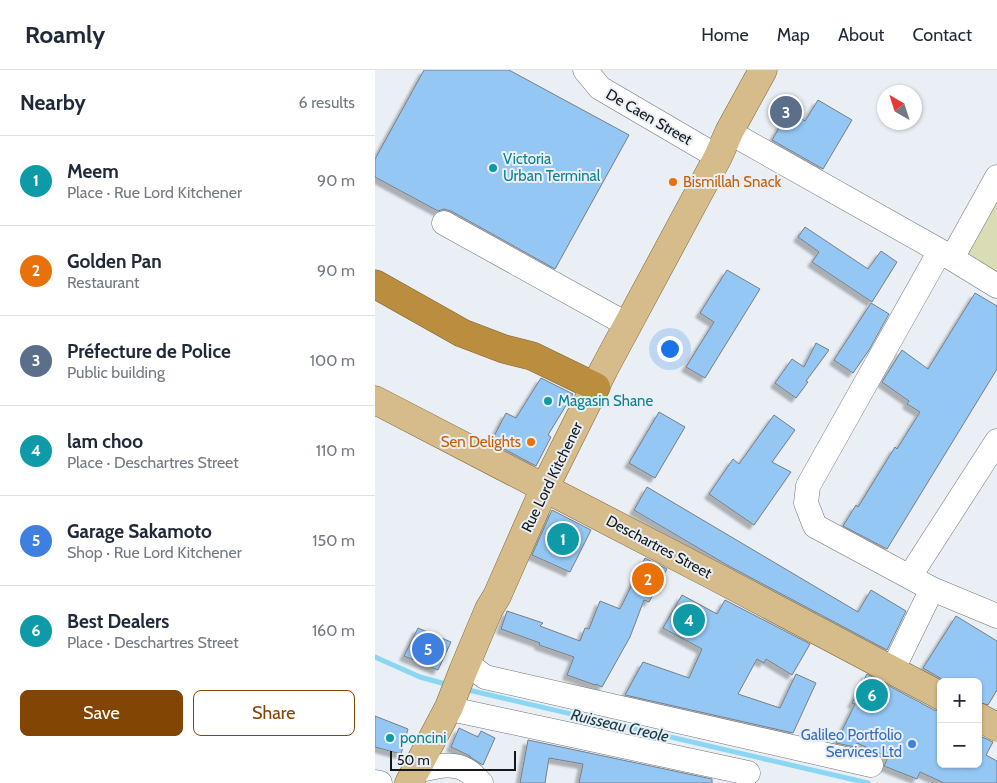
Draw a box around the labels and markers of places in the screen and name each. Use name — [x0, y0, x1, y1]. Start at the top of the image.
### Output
pin: 3 — [770, 93, 802, 131]
place label: Victoria Urban Terminal — [503, 150, 601, 185]
marker: Victoria Urban Terminal — [487, 162, 499, 174]
place label: Bismillah Snack — [683, 173, 781, 191]
marker: Bismillah Snack — [667, 176, 679, 188]
place label: Magasin Shane — [558, 392, 653, 410]
marker: Magasin Shane — [542, 395, 554, 407]
place label: Sen Delights — [441, 433, 521, 451]
marker: Sen Delights — [525, 436, 537, 448]
pin: 1 — [547, 520, 579, 558]
pin: 2 — [632, 560, 664, 598]
pin: 4 — [673, 601, 705, 639]
pin: 5 — [412, 630, 444, 668]
pin: 6 — [856, 676, 888, 714]
place label: Galileo Portfolio Services Ltd — [801, 726, 902, 761]
place label: poncini — [400, 729, 447, 747]
marker: poncini — [384, 732, 396, 744]
marker: Galileo Portfolio Services Ltd — [906, 738, 918, 750]

